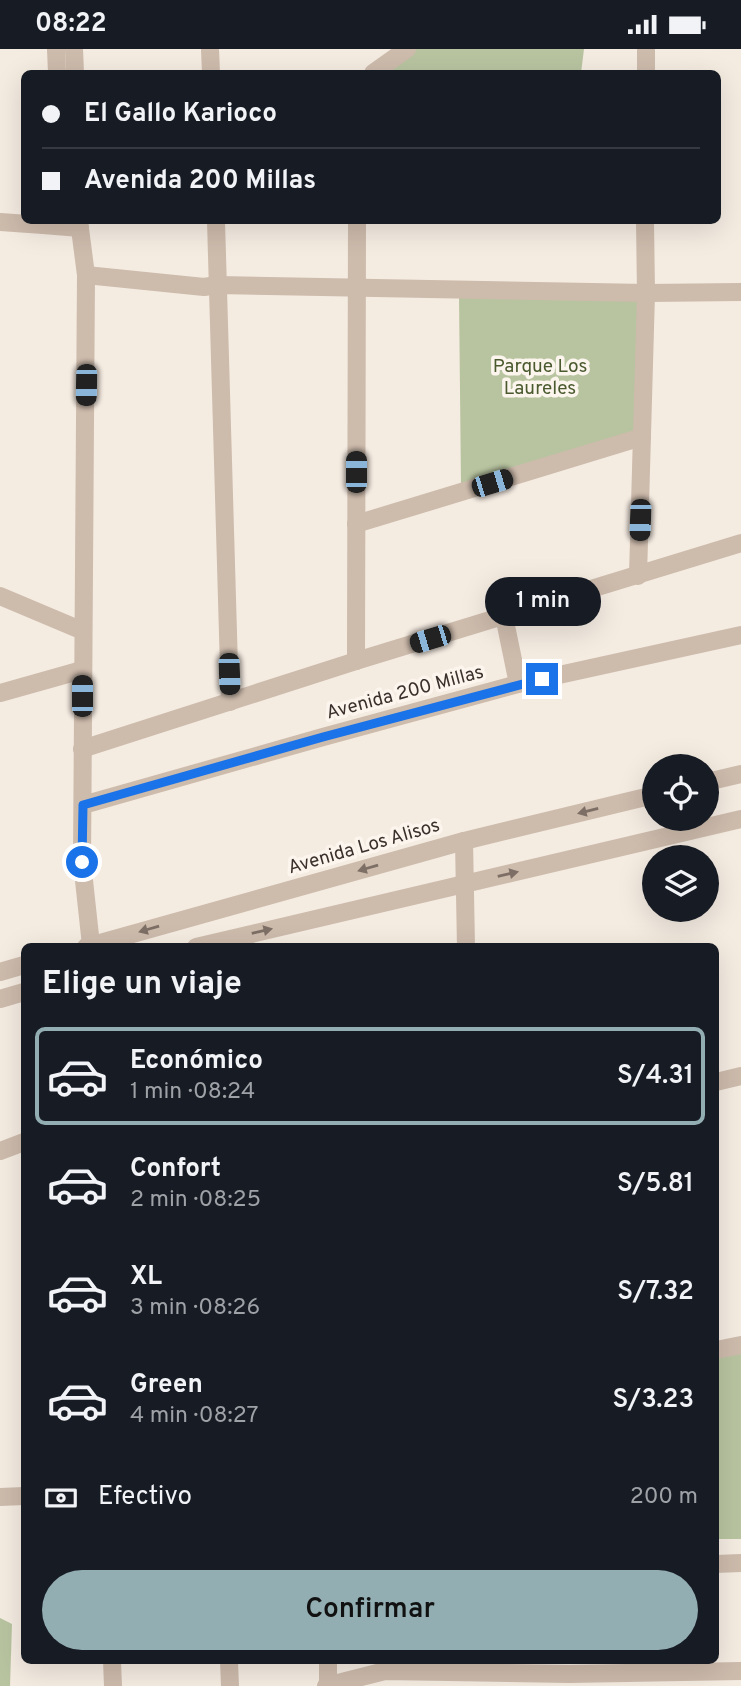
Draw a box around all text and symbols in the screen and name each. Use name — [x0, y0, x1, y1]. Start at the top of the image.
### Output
text: 08:22 — [35, 8, 107, 41]
text: El Gallo Karioco — [84, 98, 277, 131]
text: Avenida 200 Millas — [84, 165, 316, 198]
park label: Parque Los Laureles — [493, 355, 587, 401]
car — [76, 364, 97, 406]
car — [346, 451, 367, 493]
car — [469, 467, 516, 499]
car — [629, 499, 652, 541]
callout: 1 min — [484, 577, 600, 627]
text: 1 min — [516, 587, 570, 616]
car — [407, 623, 454, 655]
car — [218, 653, 241, 695]
street label: Avenida 200 Millas — [324, 660, 486, 726]
route end — [526, 663, 558, 695]
car — [72, 675, 93, 717]
map controls — [642, 754, 719, 922]
button: locate — [642, 754, 719, 831]
one-way arrow — [577, 806, 599, 817]
street label: Avenida Los Alisos — [285, 814, 443, 880]
button: layers — [642, 845, 719, 922]
route start — [66, 846, 98, 878]
one-way arrow — [357, 863, 378, 873]
one-way arrow — [497, 868, 519, 879]
one-way arrow — [138, 924, 160, 935]
one-way arrow — [251, 925, 273, 936]
text: Elige un viaje — [42, 965, 242, 1005]
icon: car — [46, 1045, 109, 1108]
text: Económico — [130, 1045, 263, 1078]
text: S/4.31 — [617, 1060, 694, 1093]
text: 1 min · 08:24 — [130, 1078, 255, 1107]
icon: car — [46, 1153, 109, 1216]
text: Confort — [130, 1153, 221, 1186]
text: S/5.81 — [617, 1168, 694, 1201]
text: 2 min · 08:25 — [130, 1186, 261, 1215]
icon: car — [46, 1261, 109, 1324]
text: XL — [130, 1261, 162, 1294]
text: S/7.32 — [617, 1276, 694, 1309]
text: 3 min · 08:26 — [130, 1294, 260, 1323]
icon: car — [46, 1369, 109, 1432]
text: Green — [130, 1369, 203, 1402]
text: S/3.23 — [613, 1384, 694, 1417]
text: 4 min · 08:27 — [130, 1402, 259, 1431]
icon: cash — [42, 1479, 80, 1517]
text: Efectivo — [98, 1481, 192, 1514]
text: 200 m — [630, 1483, 698, 1512]
button: Confirmar — [42, 1570, 698, 1650]

